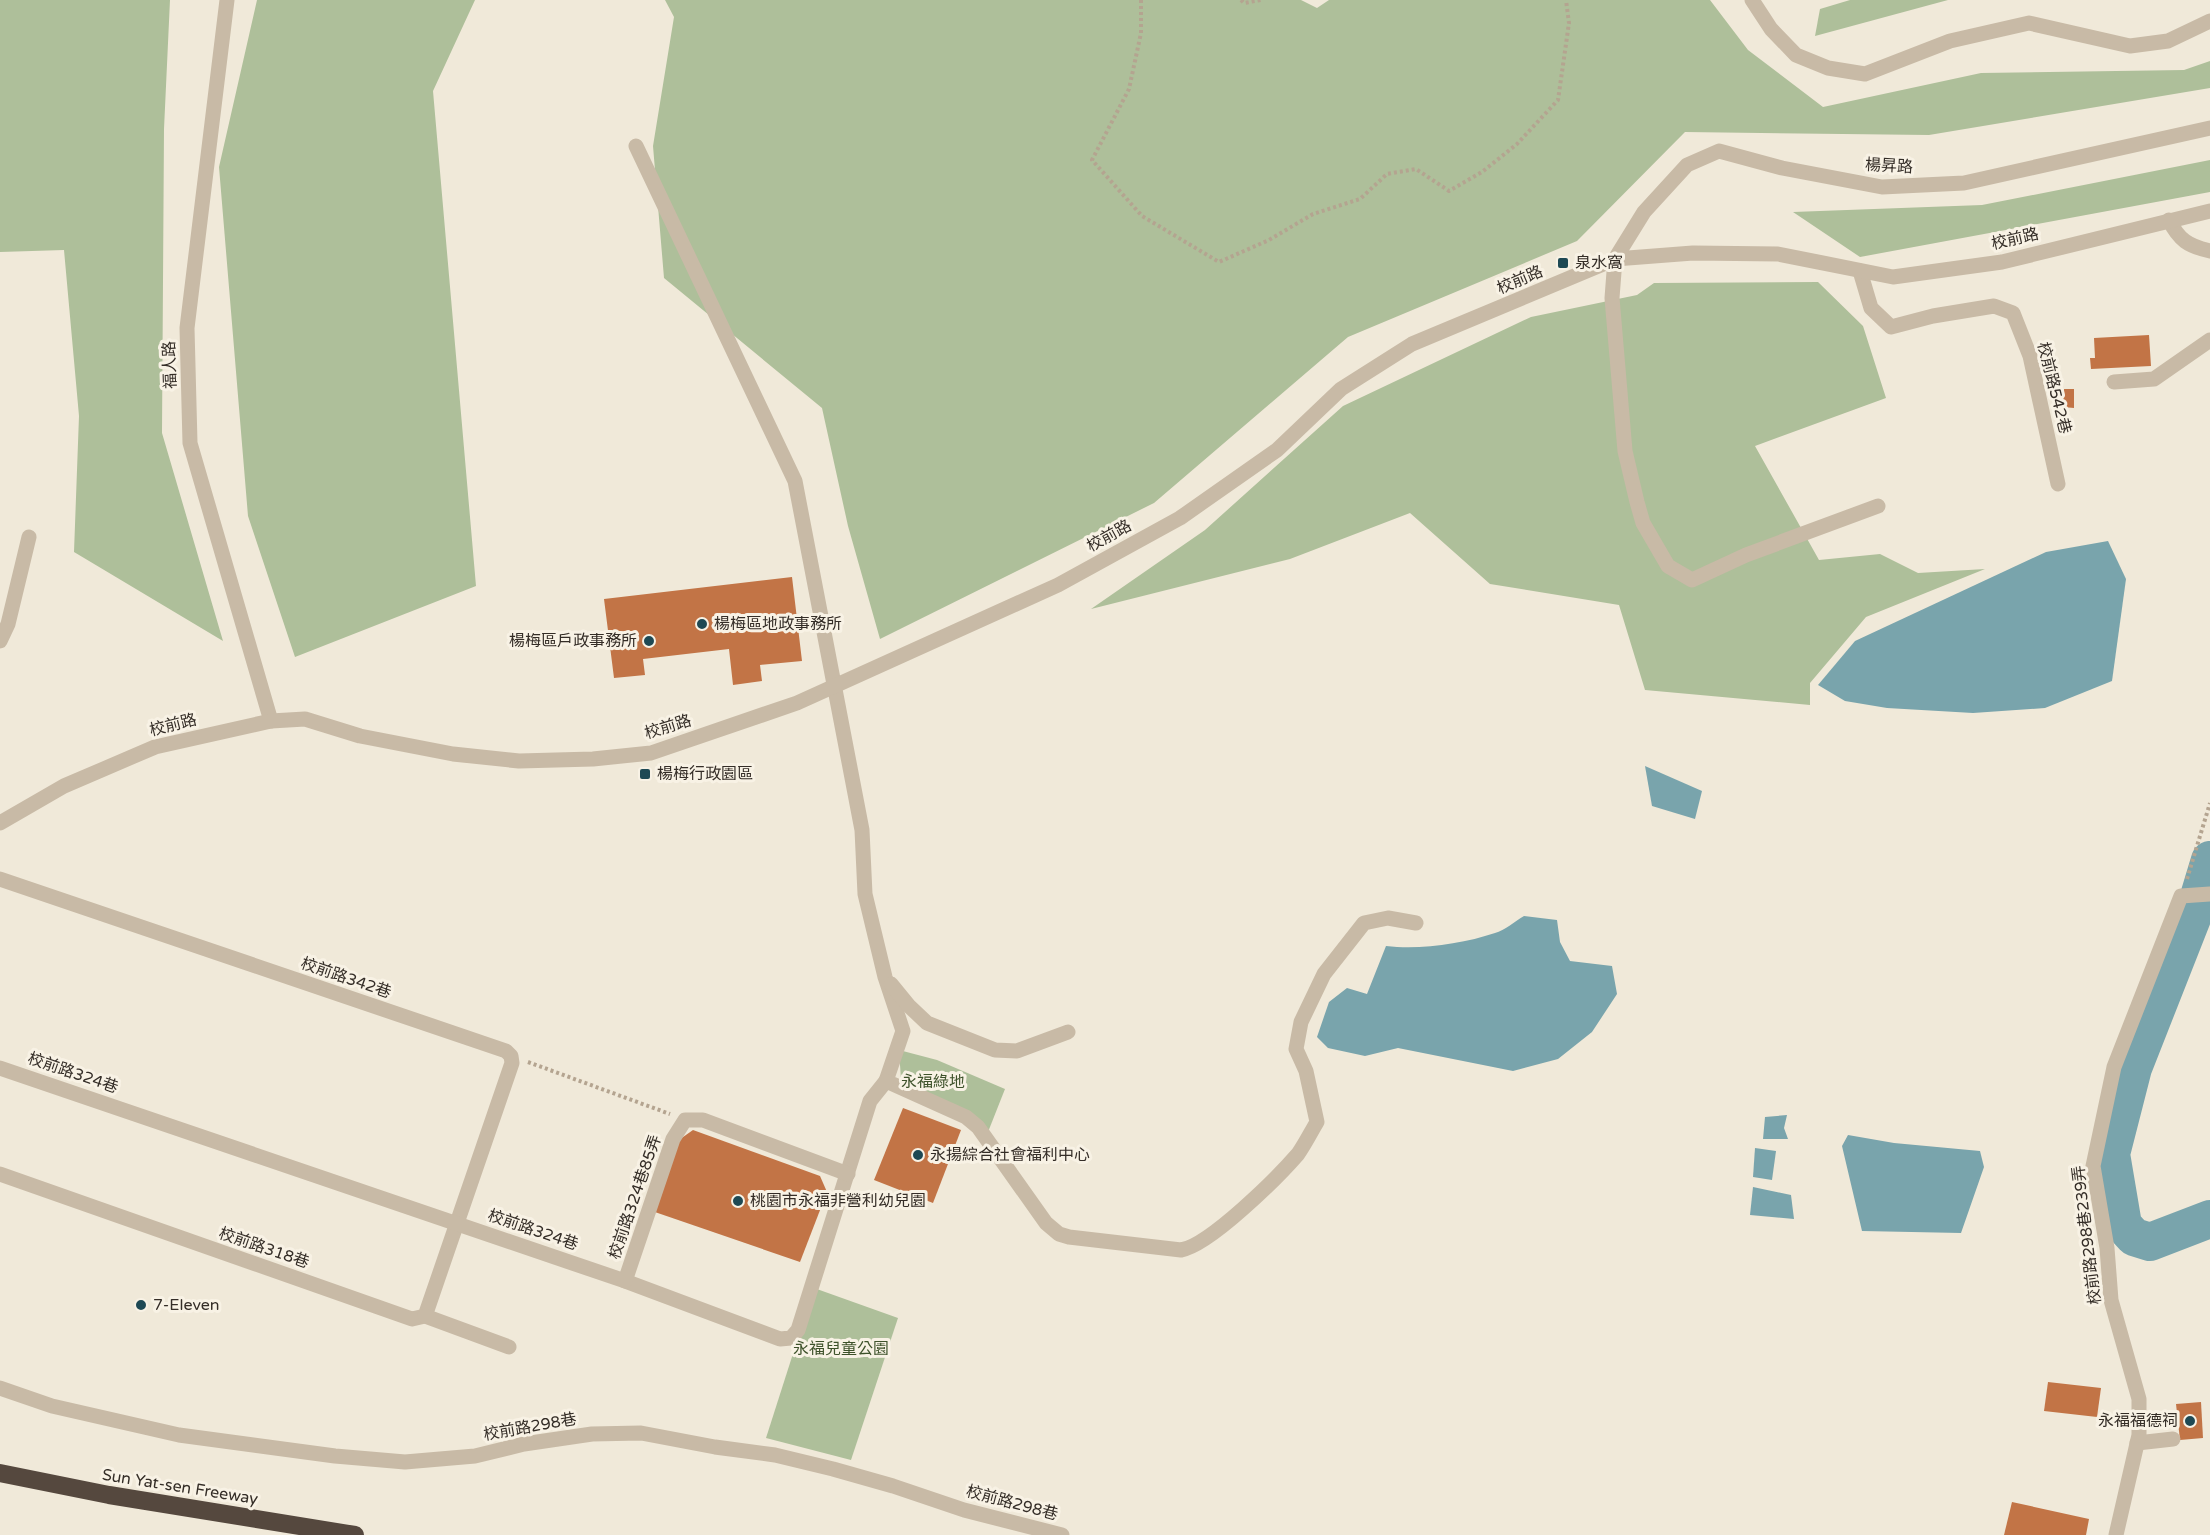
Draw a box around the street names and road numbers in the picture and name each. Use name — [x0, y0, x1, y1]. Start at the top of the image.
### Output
street label: 楊昇路 — [1865, 155, 1913, 177]
street label: 校前路 — [1989, 224, 2041, 254]
street label: 校前路 — [1494, 261, 1546, 299]
street label: 校前路542巷 — [2033, 340, 2075, 436]
street label: 福人路 — [159, 341, 181, 389]
street label: 校前路 — [1083, 516, 1135, 556]
street label: 校前路 — [147, 709, 199, 741]
street label: 校前路 — [642, 710, 694, 744]
street label: 校前路342巷 — [298, 953, 394, 1003]
street label: 校前路324巷 — [25, 1048, 121, 1098]
street label: 校前路324巷85弄 — [604, 1132, 666, 1262]
street label: 校前路298巷239弄 — [2069, 1164, 2105, 1306]
street label: 校前路324巷 — [485, 1205, 581, 1255]
street label: 校前路318巷 — [216, 1223, 312, 1273]
street label: 校前路298巷 — [482, 1409, 578, 1445]
street label: Sun Yat-sen Freeway — [101, 1465, 260, 1509]
street label: 校前路298巷 — [964, 1481, 1060, 1525]

